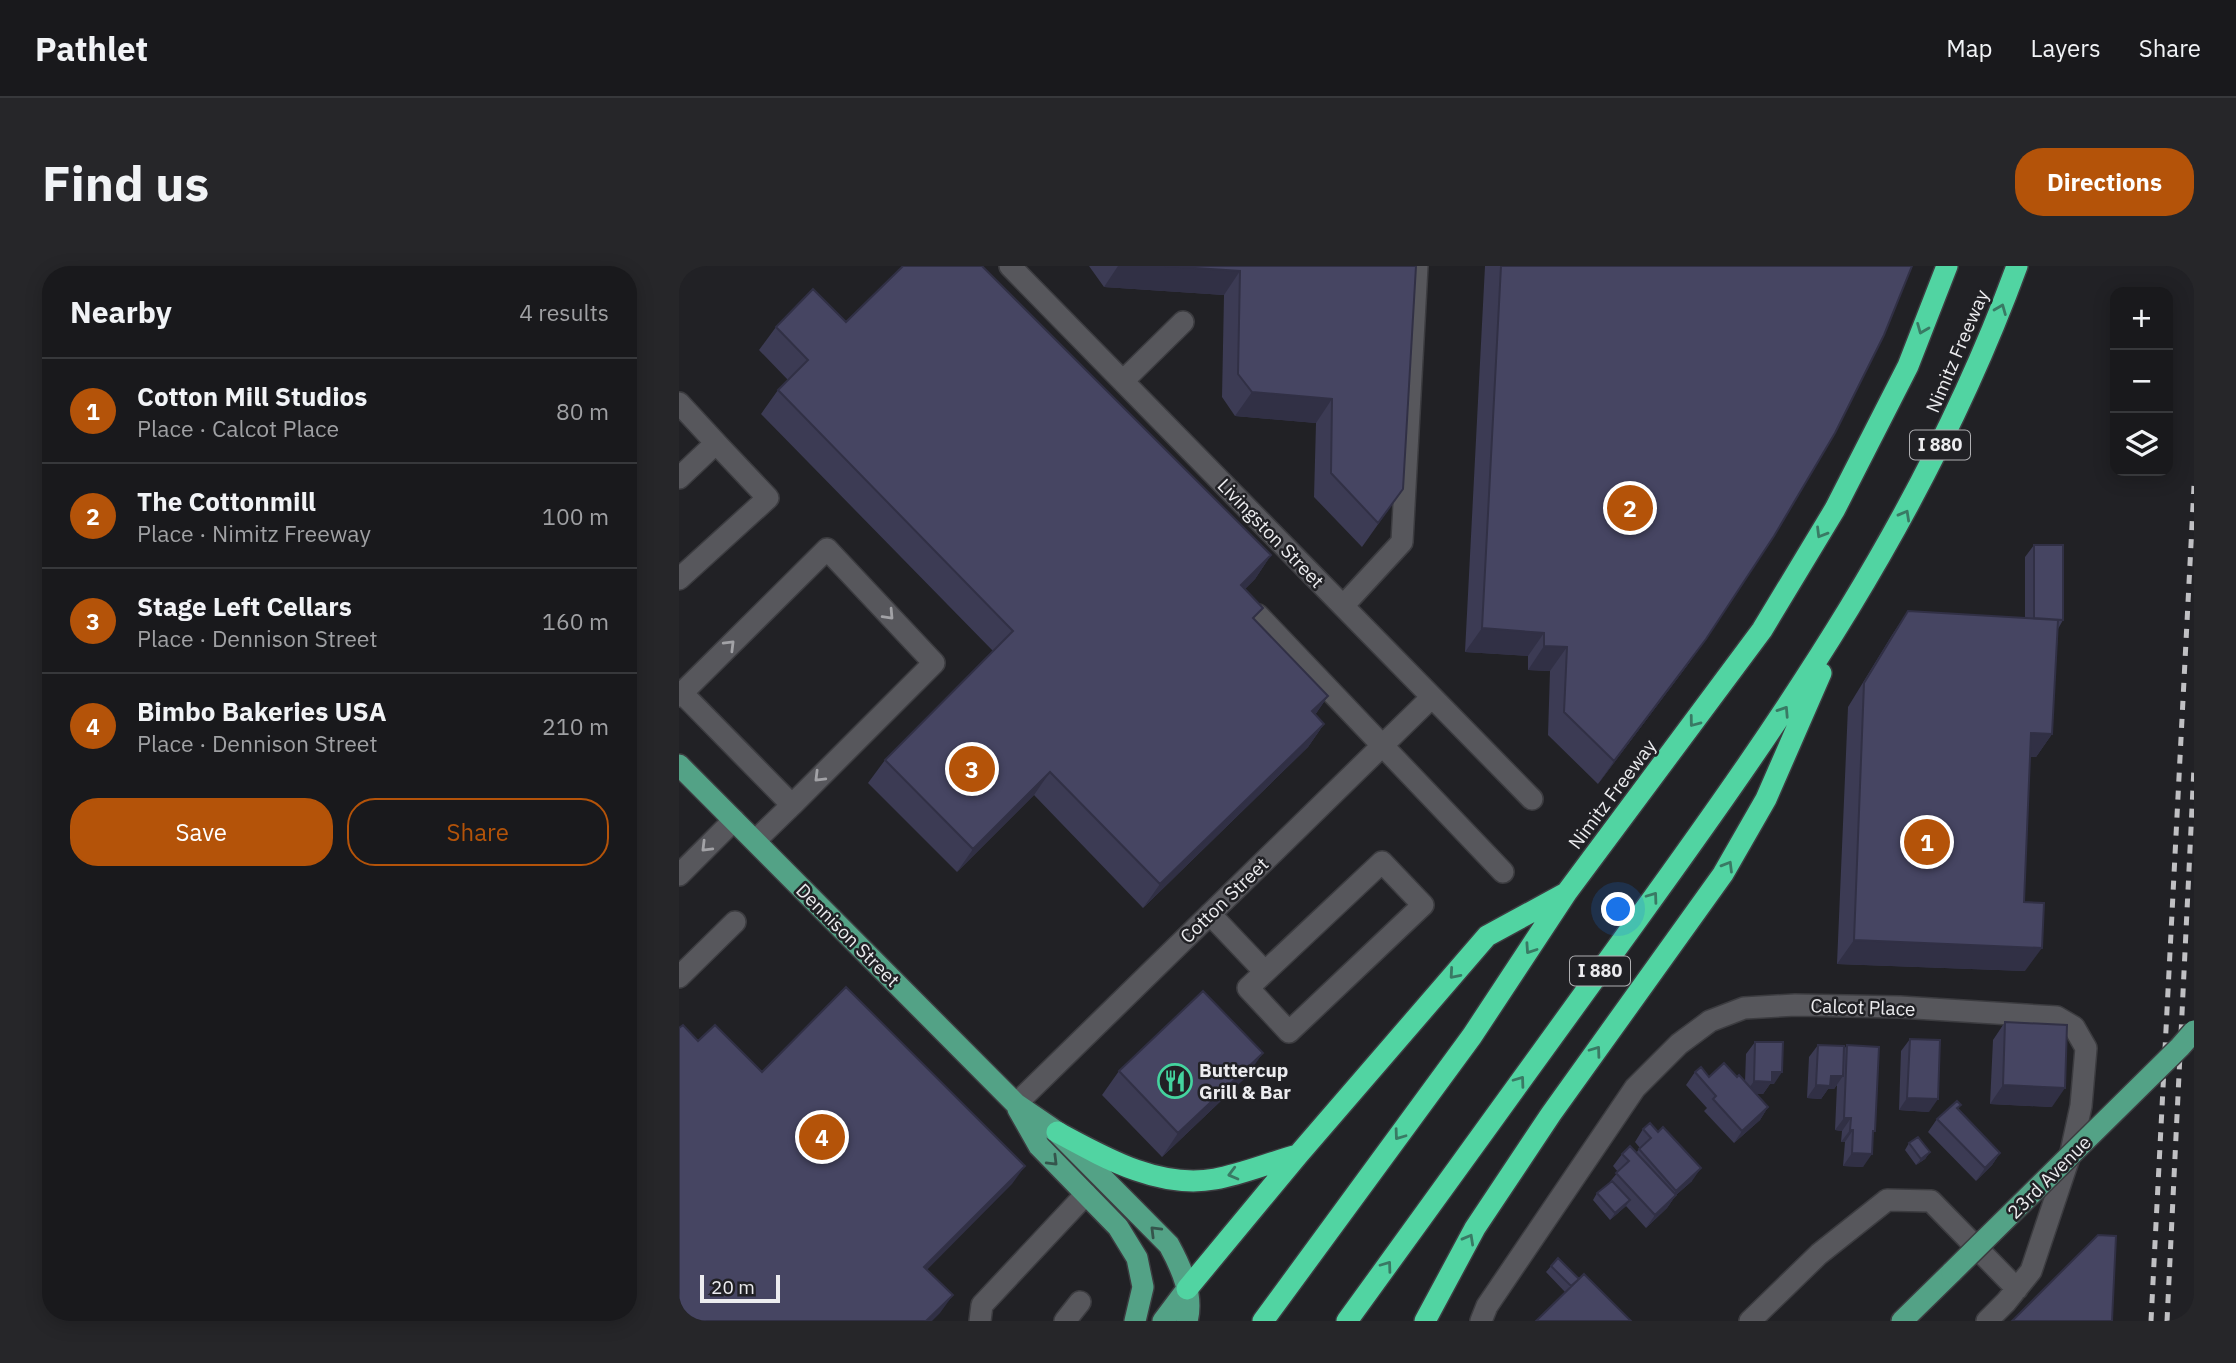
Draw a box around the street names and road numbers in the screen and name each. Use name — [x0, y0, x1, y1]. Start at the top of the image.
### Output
street label: Nimitz Freeway — [1920, 285, 1994, 416]
road number: I 880 — [1910, 430, 1970, 460]
street label: Livingston Street — [1213, 473, 1329, 593]
street label: Nimitz Freeway — [1563, 734, 1661, 854]
street label: Cotton Street — [1175, 852, 1273, 948]
street label: Dennison Street — [791, 878, 905, 992]
road number: I 880 — [1570, 956, 1630, 986]
street label: Calcot Place — [1810, 993, 1916, 1021]
street label: 23rd Avenue — [2002, 1130, 2096, 1224]

